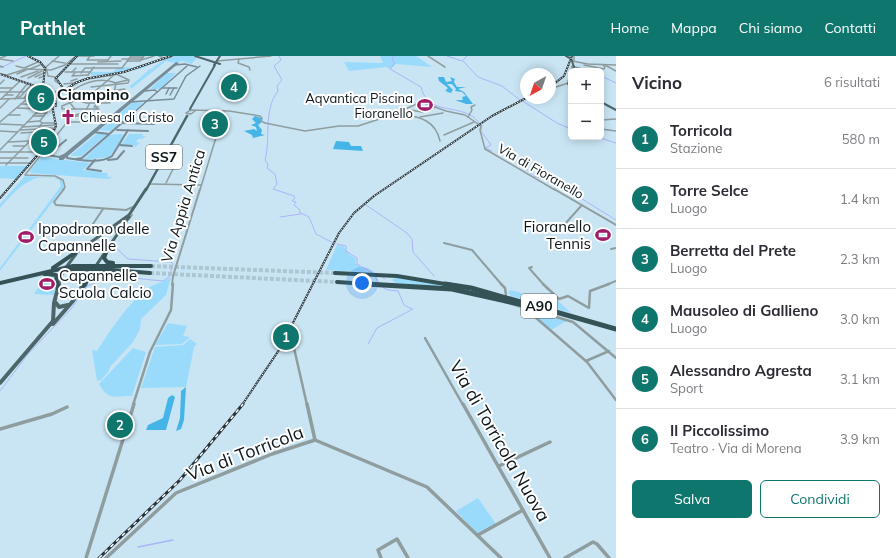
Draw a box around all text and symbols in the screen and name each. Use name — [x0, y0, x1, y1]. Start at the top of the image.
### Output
text: Pathlet — [20, 16, 85, 40]
text: Home — [610, 19, 649, 37]
text: Mappa — [671, 19, 717, 37]
text: Chi siamo — [739, 19, 802, 37]
text: Contatti — [824, 19, 876, 37]
north arrow — [520, 68, 556, 104]
map controls — [568, 68, 604, 140]
button: + — [568, 68, 604, 104]
pin: 4 — [221, 72, 247, 102]
text: Vicino — [632, 72, 682, 93]
text: 6 risultati — [824, 74, 880, 90]
pin: 6 — [28, 83, 54, 113]
district label: Ciampino — [57, 84, 129, 104]
place label: Aqvantica Piscina Fioranello — [305, 90, 413, 121]
sports icon: Aqvantica Piscina Fioranello — [416, 96, 434, 114]
button: − — [568, 104, 604, 140]
church icon: Chiesa di Cristo — [59, 108, 77, 126]
place label: Chiesa di Cristo — [80, 109, 174, 125]
pin: 3 — [202, 109, 228, 139]
text: Torricola — [670, 121, 732, 140]
pin: 5 — [31, 127, 57, 157]
text: 1 — [641, 131, 649, 147]
text: 580 m — [842, 131, 880, 147]
street label: Via di Fioranello — [495, 140, 587, 202]
text: Stazione — [670, 140, 722, 156]
road number: SS7 — [146, 145, 182, 169]
street label: Via Appia Antica — [157, 147, 209, 265]
text: Torre Selce — [670, 181, 748, 200]
text: 2 — [641, 191, 649, 207]
text: 1.4 km — [840, 191, 880, 207]
text: Luogo — [670, 200, 707, 216]
place label: Fioranello Tennis — [523, 217, 591, 253]
place label: Ippodromo delle Capannelle — [38, 219, 149, 255]
sports icon: Fioranello Tennis — [594, 226, 612, 244]
sports icon: Ippodromo delle Capannelle — [17, 228, 35, 246]
text: Berretta del Prete — [670, 241, 796, 260]
text: 3 — [641, 251, 649, 267]
text: 2.3 km — [840, 251, 880, 267]
text: Luogo — [670, 260, 707, 276]
place label: Capannelle Scuola Calcio — [59, 266, 152, 302]
your location — [352, 273, 372, 293]
sports icon: Capannelle Scuola Calcio — [38, 275, 56, 293]
road number: A90 — [521, 294, 557, 318]
text: Mausoleo di Gallieno — [670, 301, 818, 320]
text: 4 — [641, 311, 649, 327]
text: 3.0 km — [840, 311, 880, 327]
text: Luogo — [670, 320, 707, 336]
pin: 1 — [273, 322, 299, 352]
street label: Via di Torricola Nuova — [444, 356, 556, 526]
text: Alessandro Agresta — [670, 361, 812, 380]
text: 5 — [641, 371, 649, 387]
text: 3.1 km — [840, 371, 880, 387]
text: Sport — [670, 380, 703, 396]
pin: 2 — [107, 410, 133, 440]
street label: Via di Torricola — [183, 420, 307, 486]
text: Il Piccolissimo — [670, 421, 769, 440]
text: 6 — [641, 431, 649, 447]
text: 3.9 km — [840, 431, 880, 447]
text: Teatro · Via di Morena — [670, 440, 801, 456]
button: Salva — [632, 480, 752, 518]
button: Condividi — [760, 480, 880, 518]

